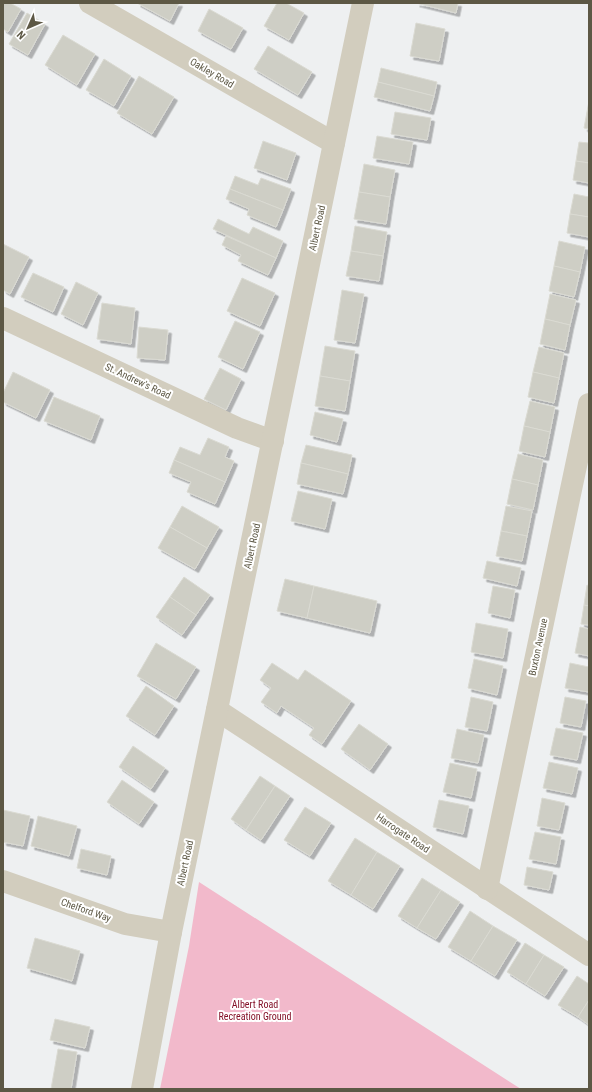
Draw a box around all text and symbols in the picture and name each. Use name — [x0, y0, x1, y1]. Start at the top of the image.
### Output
north arrow — [8, 8, 48, 48]
text: N — [14, 28, 28, 42]
street label: Oakley Road — [188, 56, 236, 90]
street label: Albert Road — [307, 204, 327, 252]
street label: St. Andrew's Road — [103, 361, 173, 401]
street label: Albert Road — [242, 522, 262, 570]
street label: Buxton Avenue — [527, 617, 550, 677]
street label: Harrogate Road — [374, 811, 432, 855]
street label: Albert Road — [175, 839, 195, 887]
street label: Chelford Way — [60, 896, 112, 924]
park label: Albert Road Recreation Ground — [219, 999, 292, 1022]

